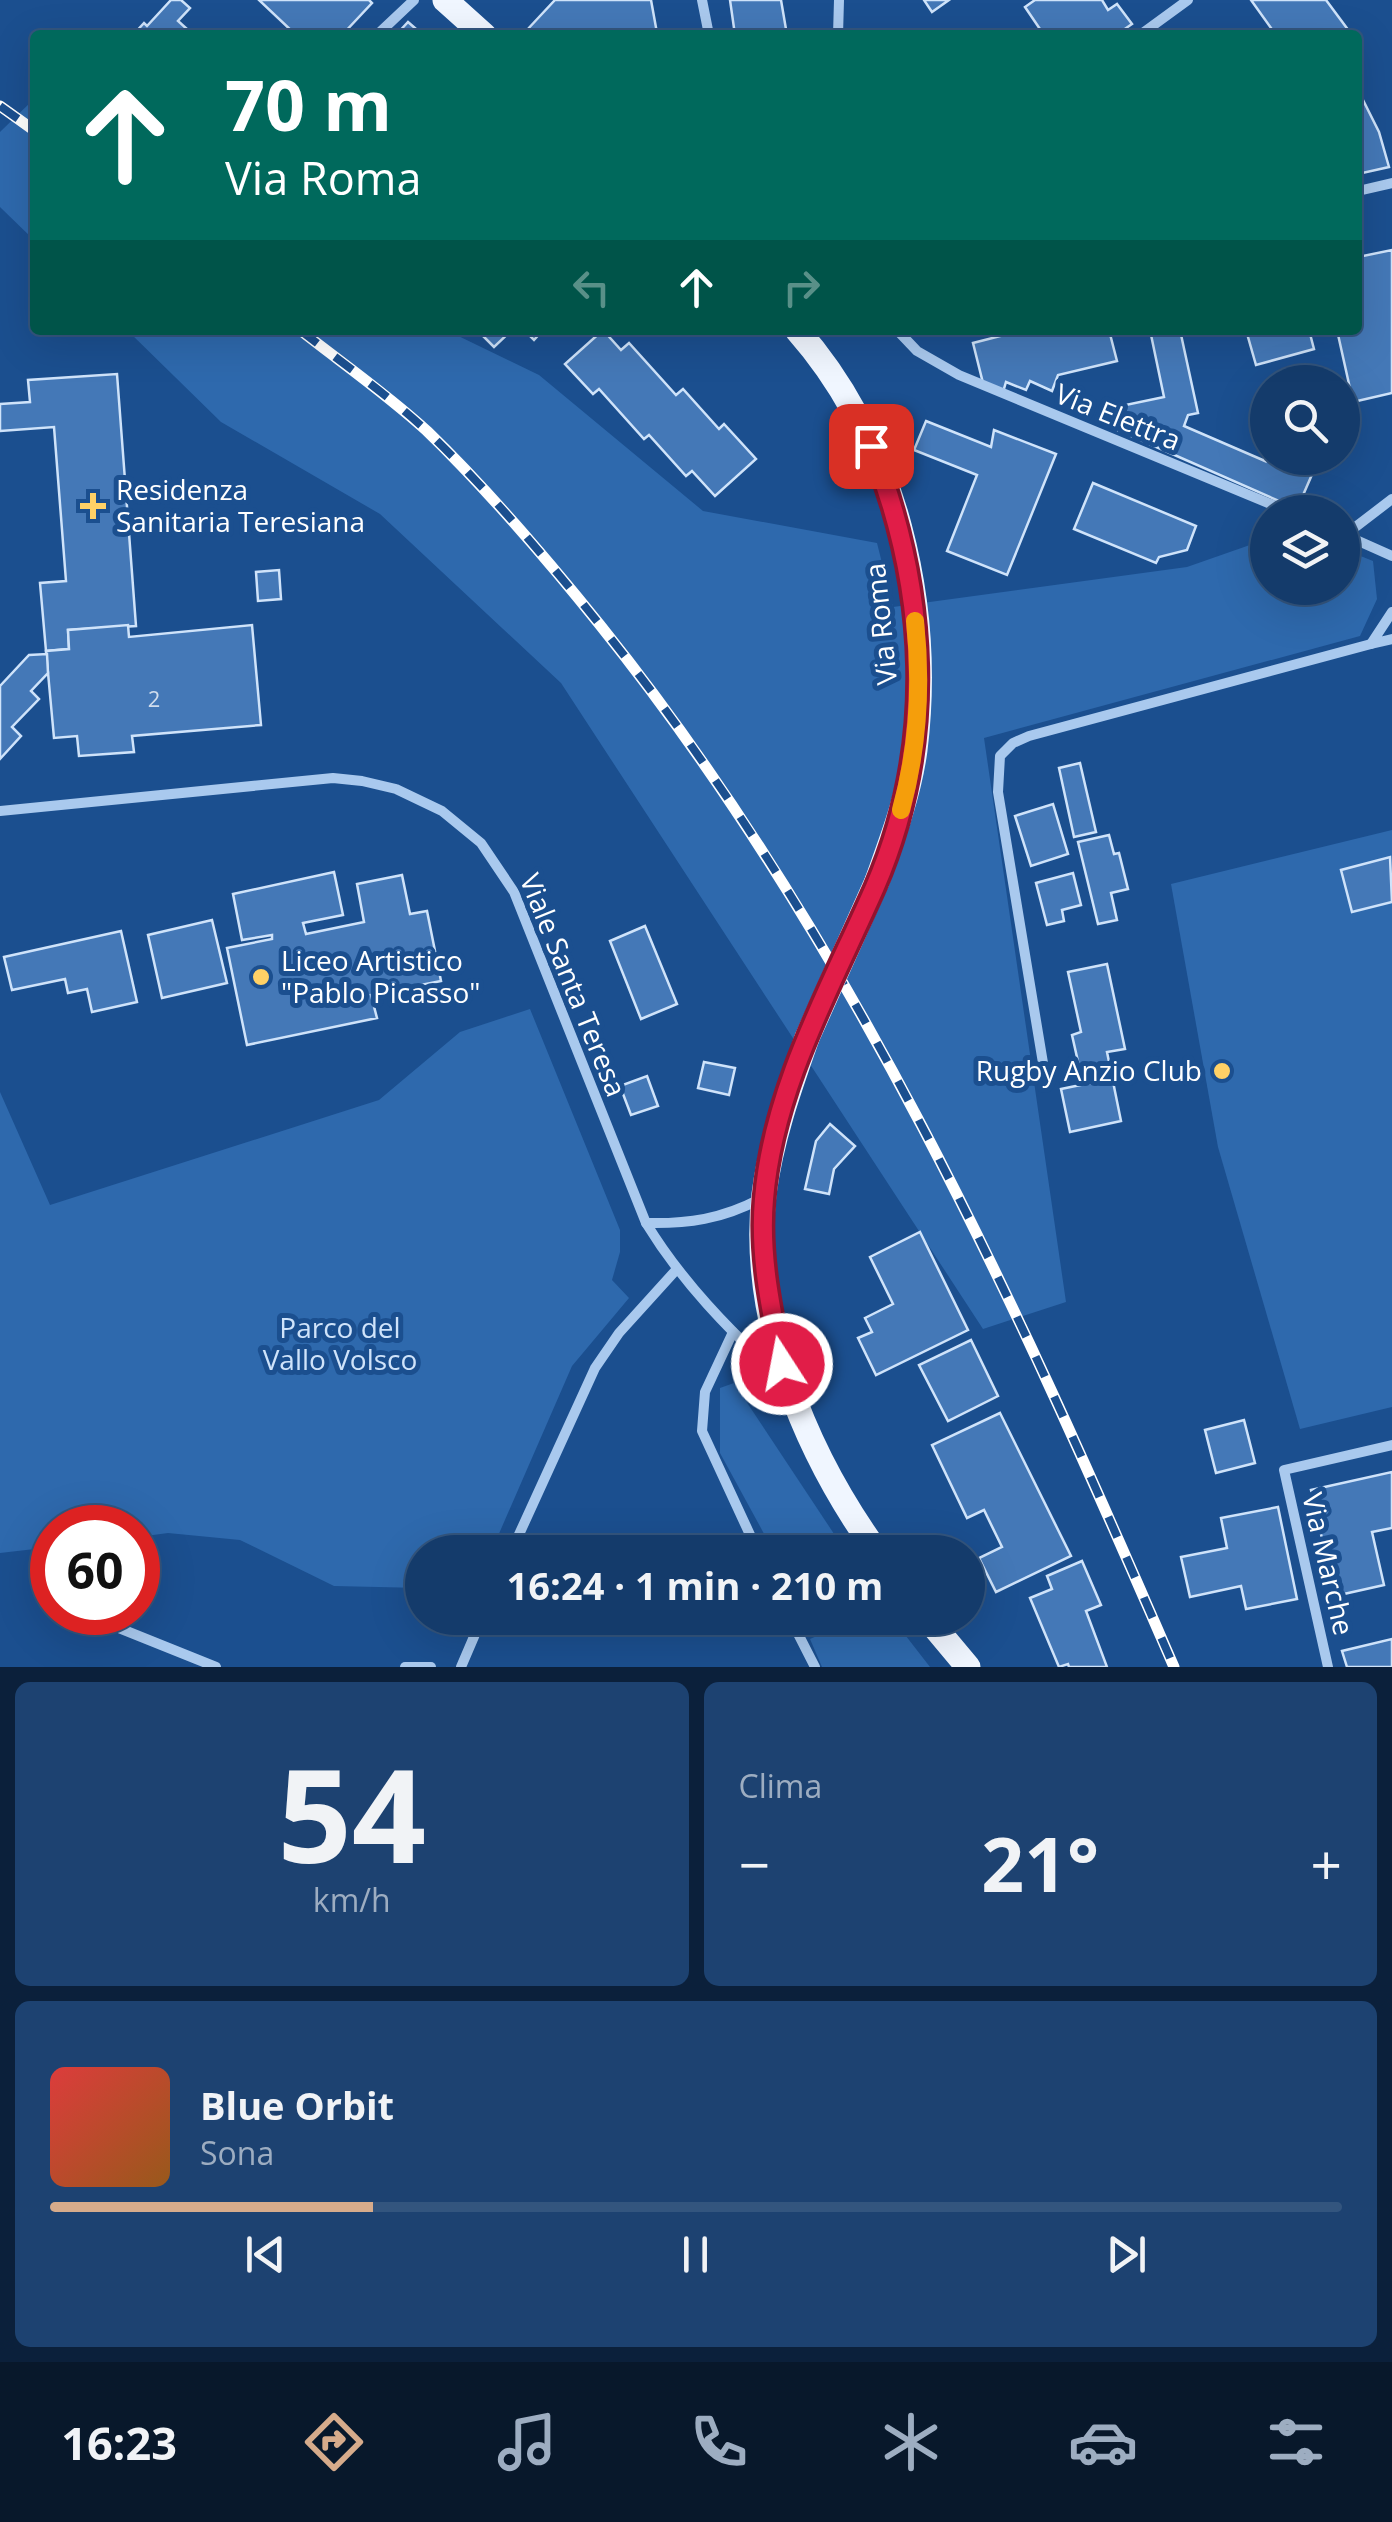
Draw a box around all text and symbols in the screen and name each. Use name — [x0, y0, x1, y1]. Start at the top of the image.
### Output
text: 70 m — [225, 56, 392, 152]
icon: ahead — [60, 70, 190, 200]
text: Via Roma — [225, 147, 421, 208]
icon: left — [564, 260, 619, 315]
icon: ahead — [669, 260, 724, 315]
icon: right — [774, 260, 829, 315]
map controls — [1250, 365, 1360, 605]
button: search — [1250, 365, 1360, 475]
street label: Via Elettra — [1050, 374, 1187, 458]
pin — [829, 404, 914, 489]
icon: arrive — [844, 419, 899, 474]
place label: Residenza Sanitaria Teresiana — [116, 470, 365, 540]
marker: Residenza Sanitaria Teresiana — [80, 493, 106, 519]
button: layers — [1250, 495, 1360, 605]
street label: Via Roma — [855, 561, 905, 687]
house number: 2 — [148, 683, 160, 713]
street label: Viale Santa Teresa — [512, 867, 636, 1102]
place label: Liceo Artistico "Pablo Picasso" — [281, 941, 480, 1011]
marker: Liceo Artistico "Pablo Picasso" — [250, 966, 272, 988]
place label: Rugby Anzio Club — [976, 1051, 1202, 1089]
marker: Rugby Anzio Club — [1211, 1060, 1233, 1082]
park label: Parco del Vallo Volsco — [263, 1308, 417, 1378]
position arrow — [730, 1312, 834, 1416]
street label: Via Marche — [1294, 1489, 1364, 1639]
speed limit sign: 60 — [30, 1505, 160, 1635]
text: 16:24 · 1 min · 210 m — [507, 1559, 883, 1611]
text: 54 — [277, 1724, 426, 1901]
text: Clima — [739, 1764, 822, 1807]
text: 21° — [981, 1812, 1099, 1914]
text: − — [739, 1826, 770, 1901]
text: + — [1311, 1826, 1342, 1901]
text: km/h — [313, 1878, 391, 1921]
text: Blue Orbit — [200, 2079, 394, 2131]
text: Sona — [200, 2131, 274, 2174]
icon: previous — [238, 2227, 293, 2282]
icon: pause — [668, 2227, 723, 2282]
icon: next — [1099, 2227, 1154, 2282]
icon: directions — [299, 2407, 369, 2477]
icon: music — [492, 2407, 562, 2477]
icon: phone — [684, 2407, 754, 2477]
icon: climate — [876, 2407, 946, 2477]
icon: car — [1068, 2407, 1138, 2477]
icon: filters — [1261, 2407, 1331, 2477]
text: 16:23 — [61, 2412, 177, 2473]

